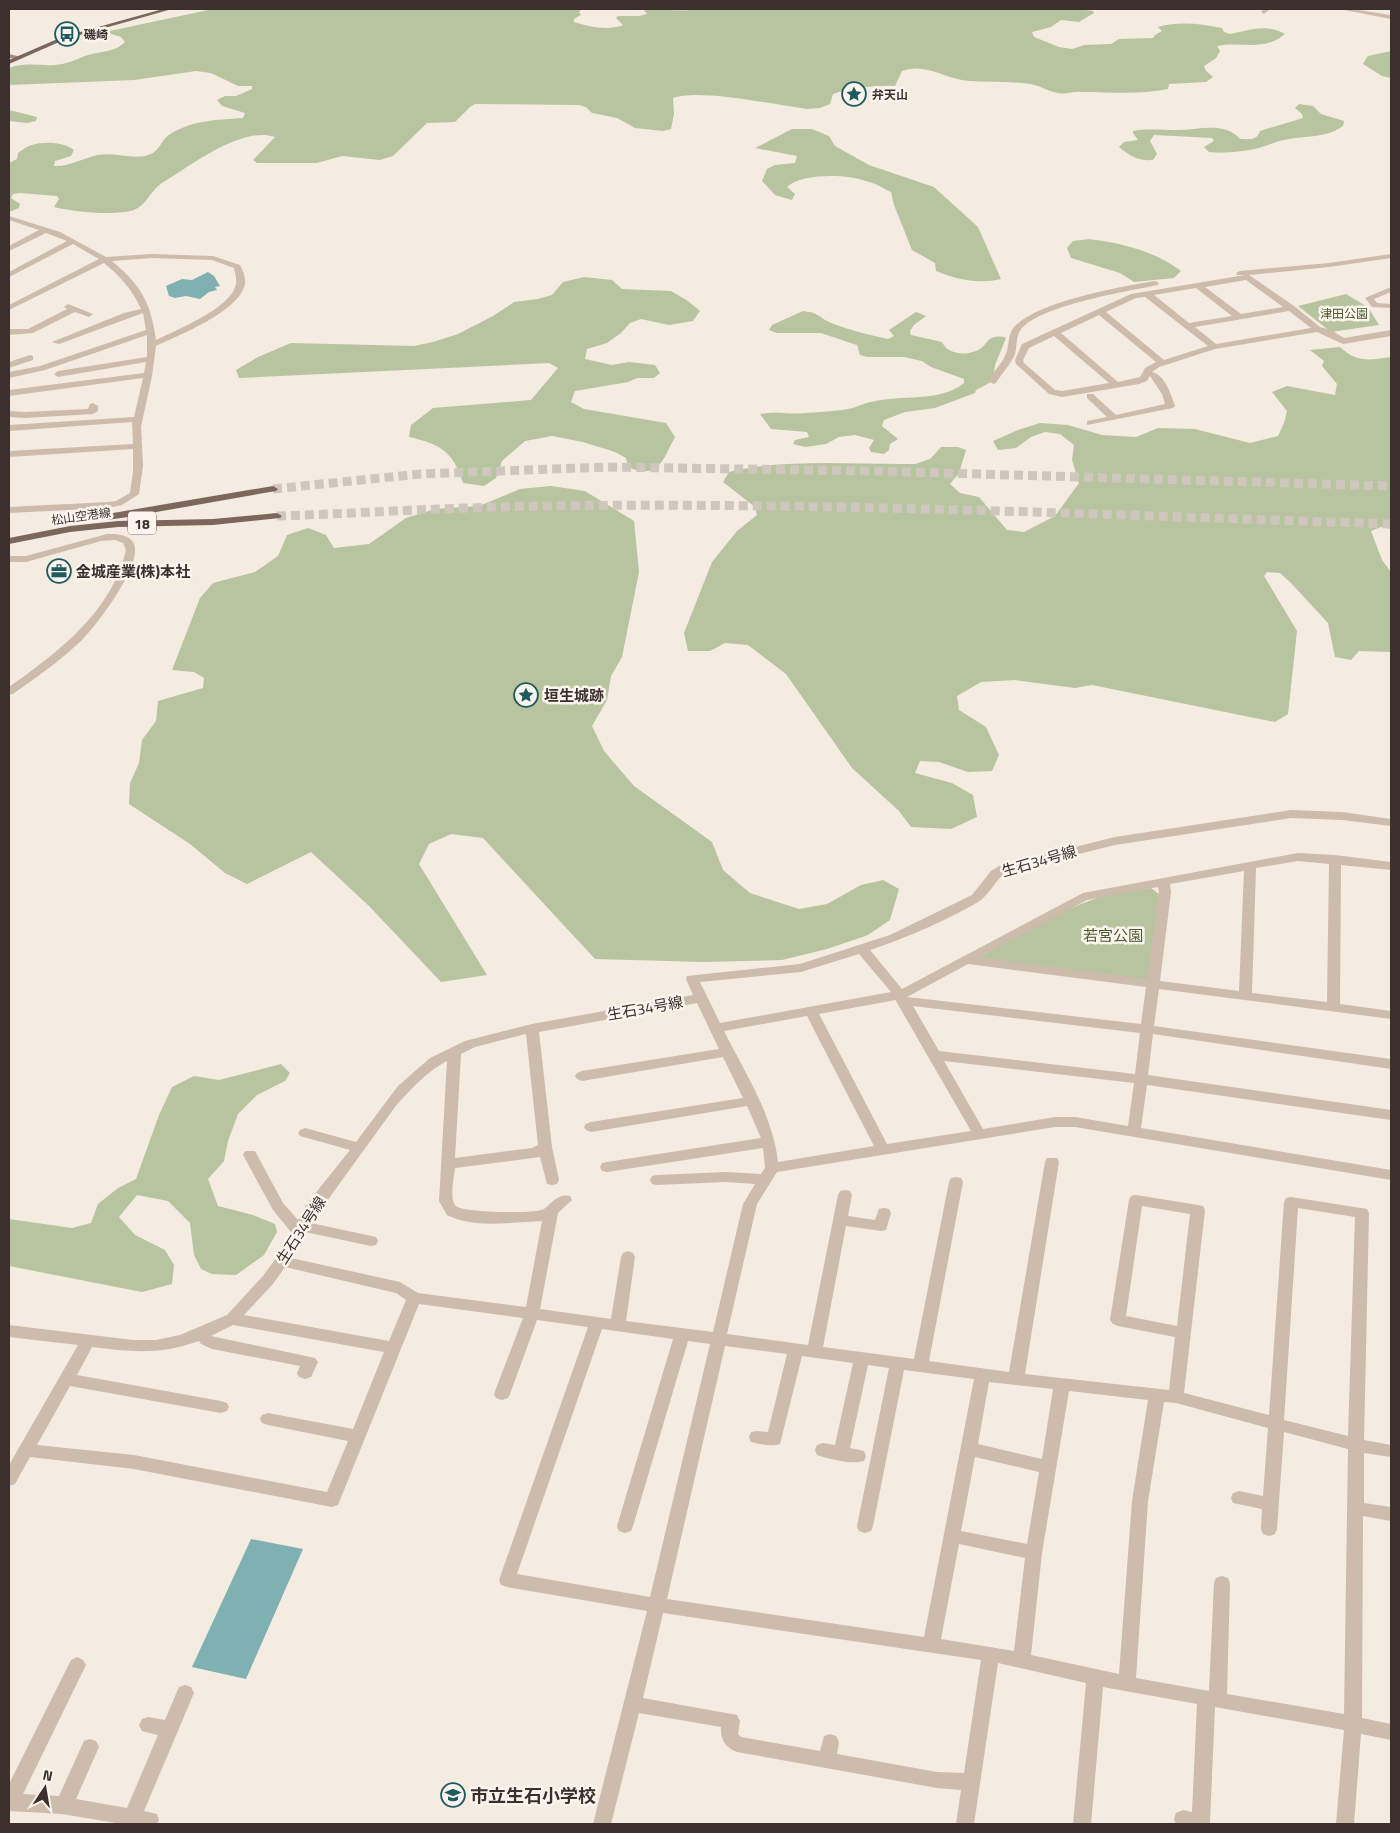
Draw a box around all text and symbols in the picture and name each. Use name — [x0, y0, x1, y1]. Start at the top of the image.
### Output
bus stop icon: 磯崎 — [54, 21, 80, 47]
place label: 磯崎 — [83, 25, 108, 44]
place icon: 弁天山 — [841, 81, 867, 107]
place label: 弁天山 — [872, 85, 908, 104]
park label: 津田公園 — [1320, 304, 1368, 323]
street label: 松山空港線 — [50, 502, 112, 530]
road number: 18 — [128, 512, 156, 534]
office icon: 金城産業(株)本社 — [46, 558, 72, 584]
place label: 金城産業(株)本社 — [76, 560, 190, 583]
place icon: 垣生城跡 — [513, 682, 539, 708]
place label: 垣生城跡 — [544, 684, 604, 707]
street label: 生石34号線 — [999, 839, 1079, 883]
park label: 若宮公園 — [1083, 924, 1143, 947]
street label: 生石34号線 — [605, 990, 685, 1026]
street label: 生石34号線 — [270, 1192, 332, 1268]
north arrow — [20, 1763, 70, 1813]
text: N — [41, 1764, 55, 1786]
school or university icon: 市立生石小学校 — [440, 1782, 466, 1808]
place label: 市立生石小学校 — [470, 1782, 596, 1809]

